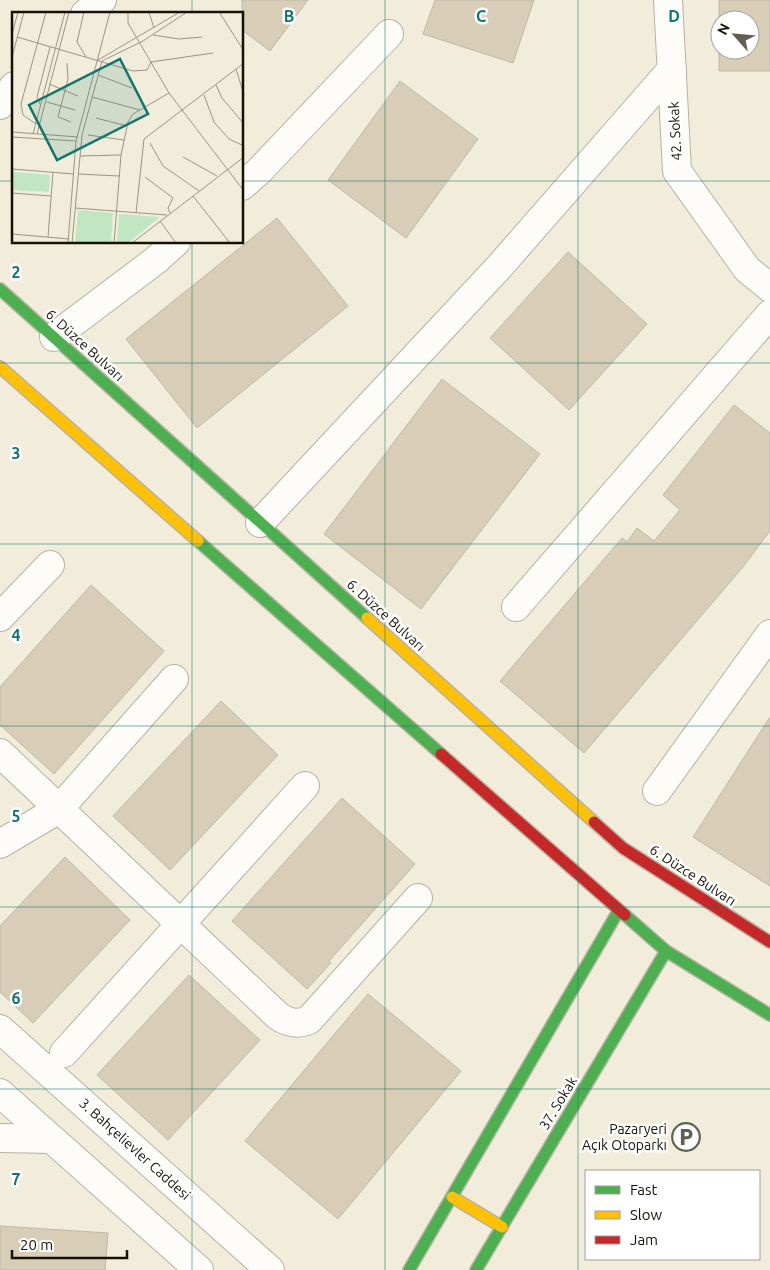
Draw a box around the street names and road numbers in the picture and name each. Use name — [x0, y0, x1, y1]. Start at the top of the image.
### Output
street label: 42. Sokak — [665, 101, 685, 161]
street label: 6. Düzce Bulvarı — [43, 306, 127, 384]
street label: 6. Düzce Bulvarı — [344, 576, 428, 654]
street label: 6. Düzce Bulvarı — [647, 841, 739, 909]
street label: 37. Sokak — [536, 1073, 580, 1133]
street label: 3. Bahçelievler Caddesi — [76, 1095, 194, 1203]

